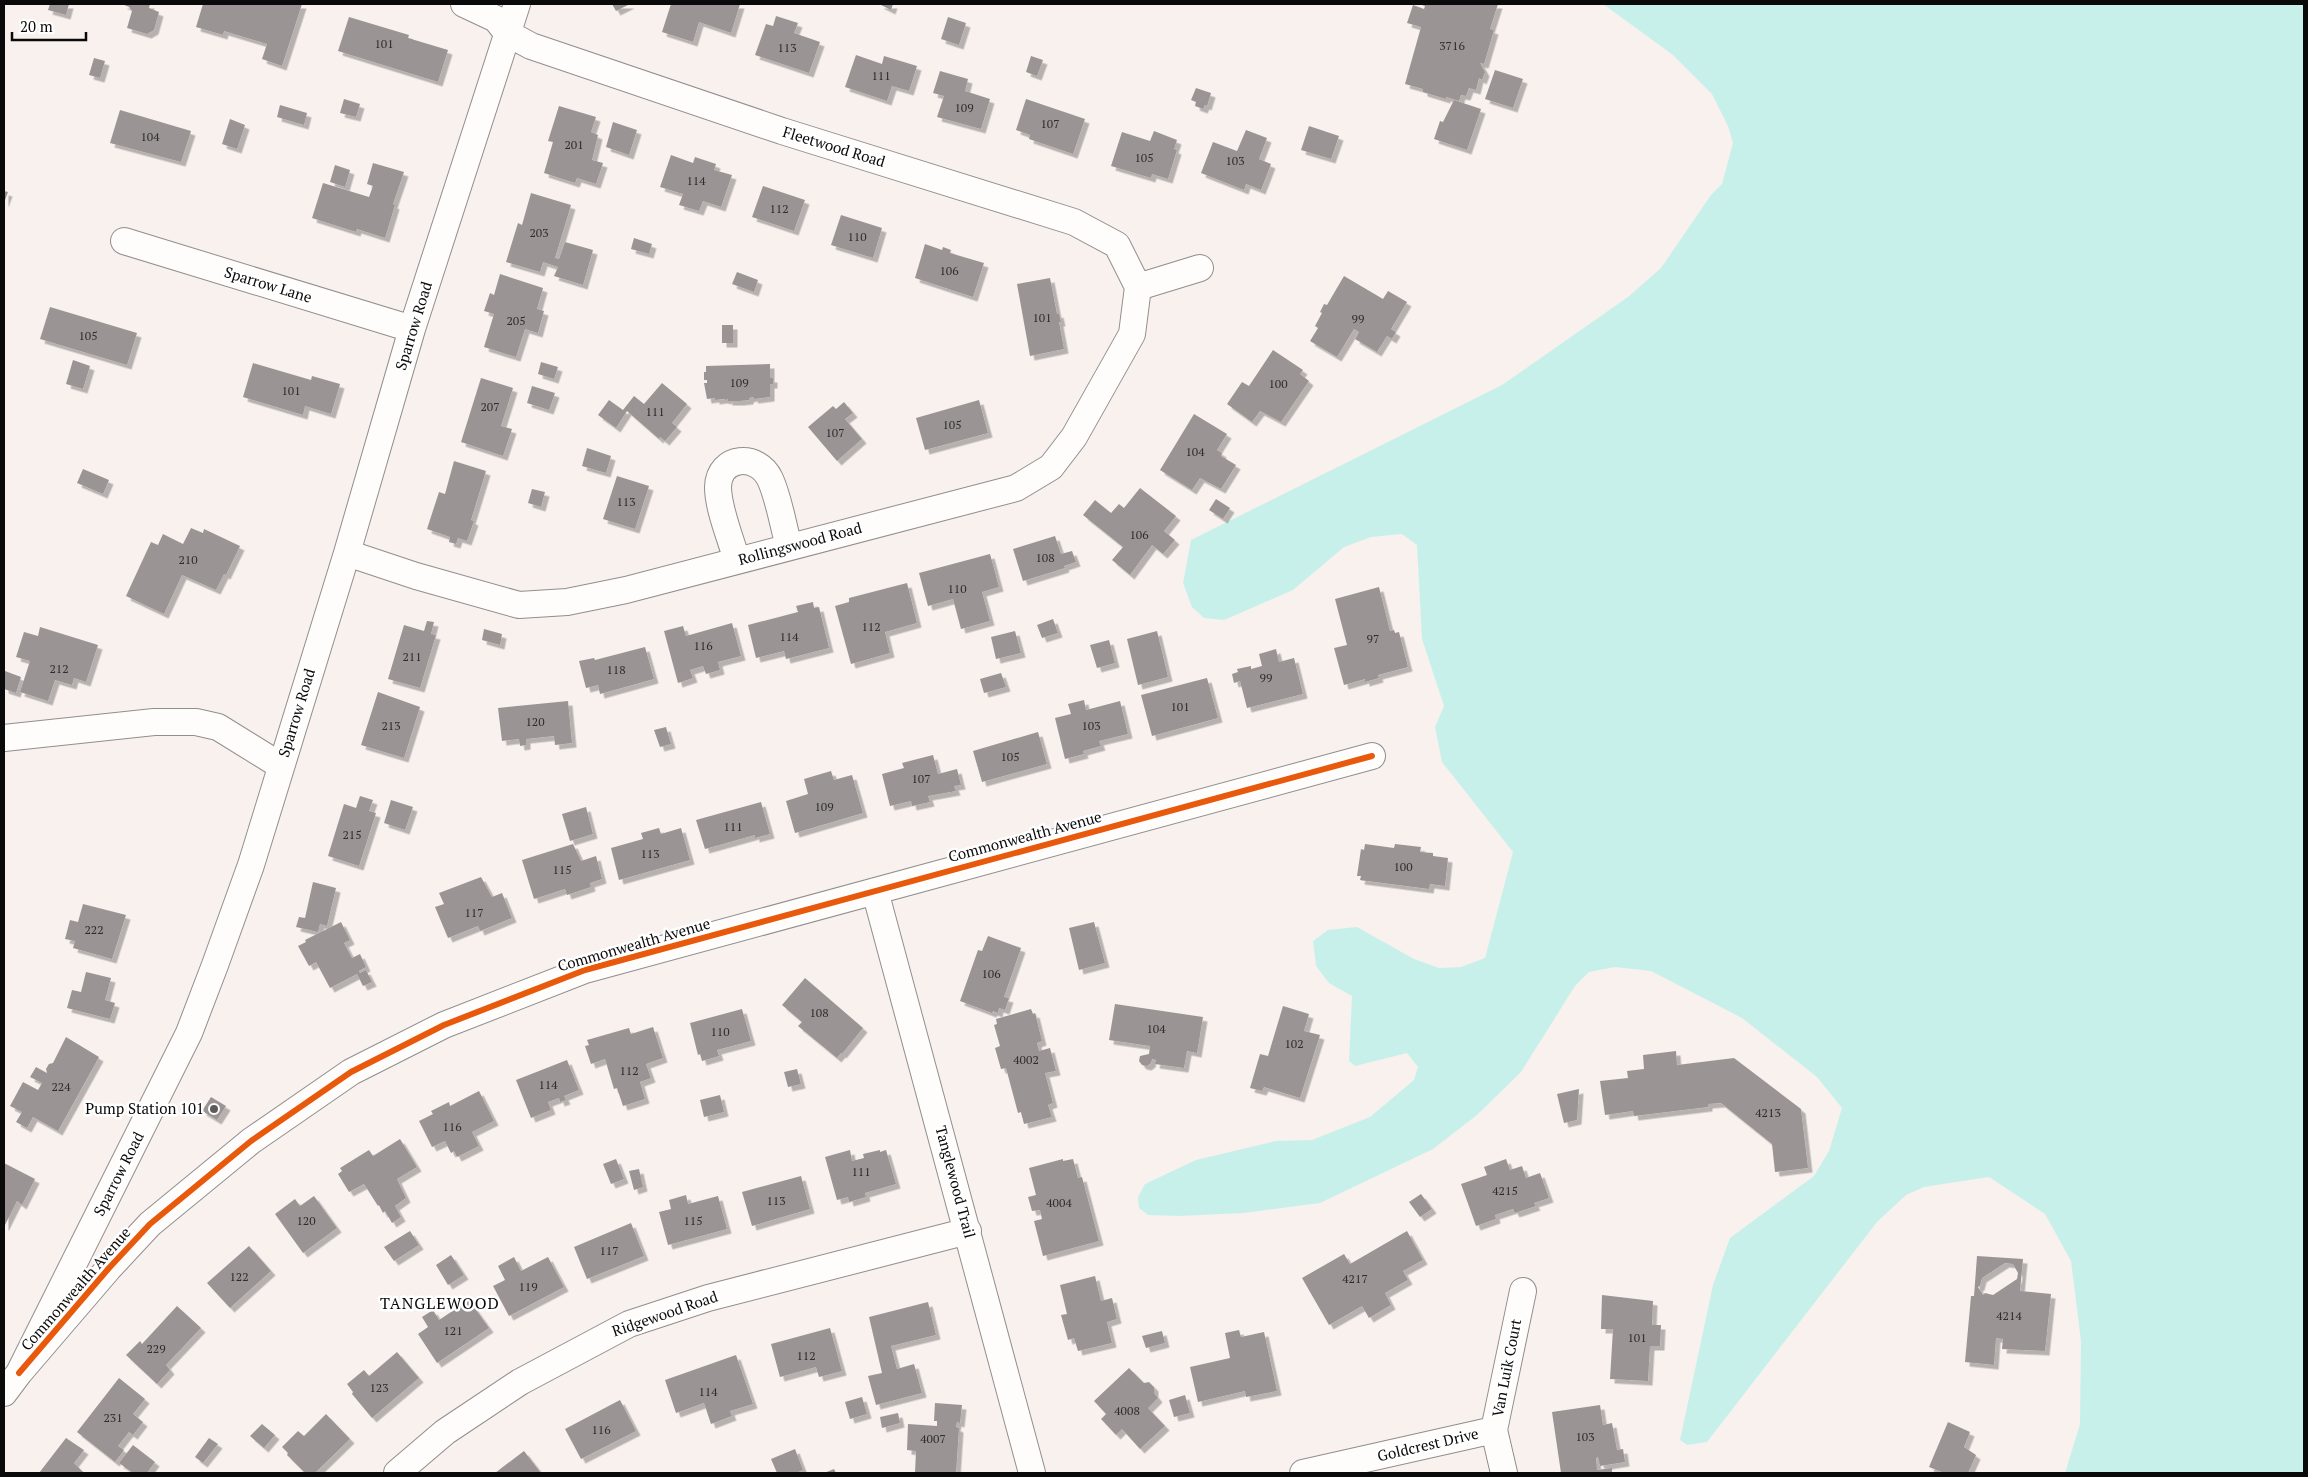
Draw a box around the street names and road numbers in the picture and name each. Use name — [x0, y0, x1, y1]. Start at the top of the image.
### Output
street label: Fleetwood Road — [781, 121, 888, 171]
street label: Sparrow Lane — [222, 261, 315, 307]
street label: Sparrow Road — [390, 279, 436, 373]
street label: Rollingswood Road — [736, 517, 864, 569]
street label: Sparrow Road — [273, 666, 319, 760]
street label: Commonwealth Avenue — [946, 806, 1104, 866]
street label: Commonwealth Avenue — [555, 913, 712, 975]
street label: Tanglewood Trail — [931, 1123, 981, 1240]
street label: Sparrow Road — [88, 1128, 148, 1219]
street label: Commonwealth Avenue — [16, 1222, 135, 1354]
street label: Ridgewood Road — [609, 1286, 720, 1341]
street label: Van Luik Court — [1487, 1317, 1525, 1419]
street label: Goldcrest Drive — [1375, 1423, 1480, 1465]

